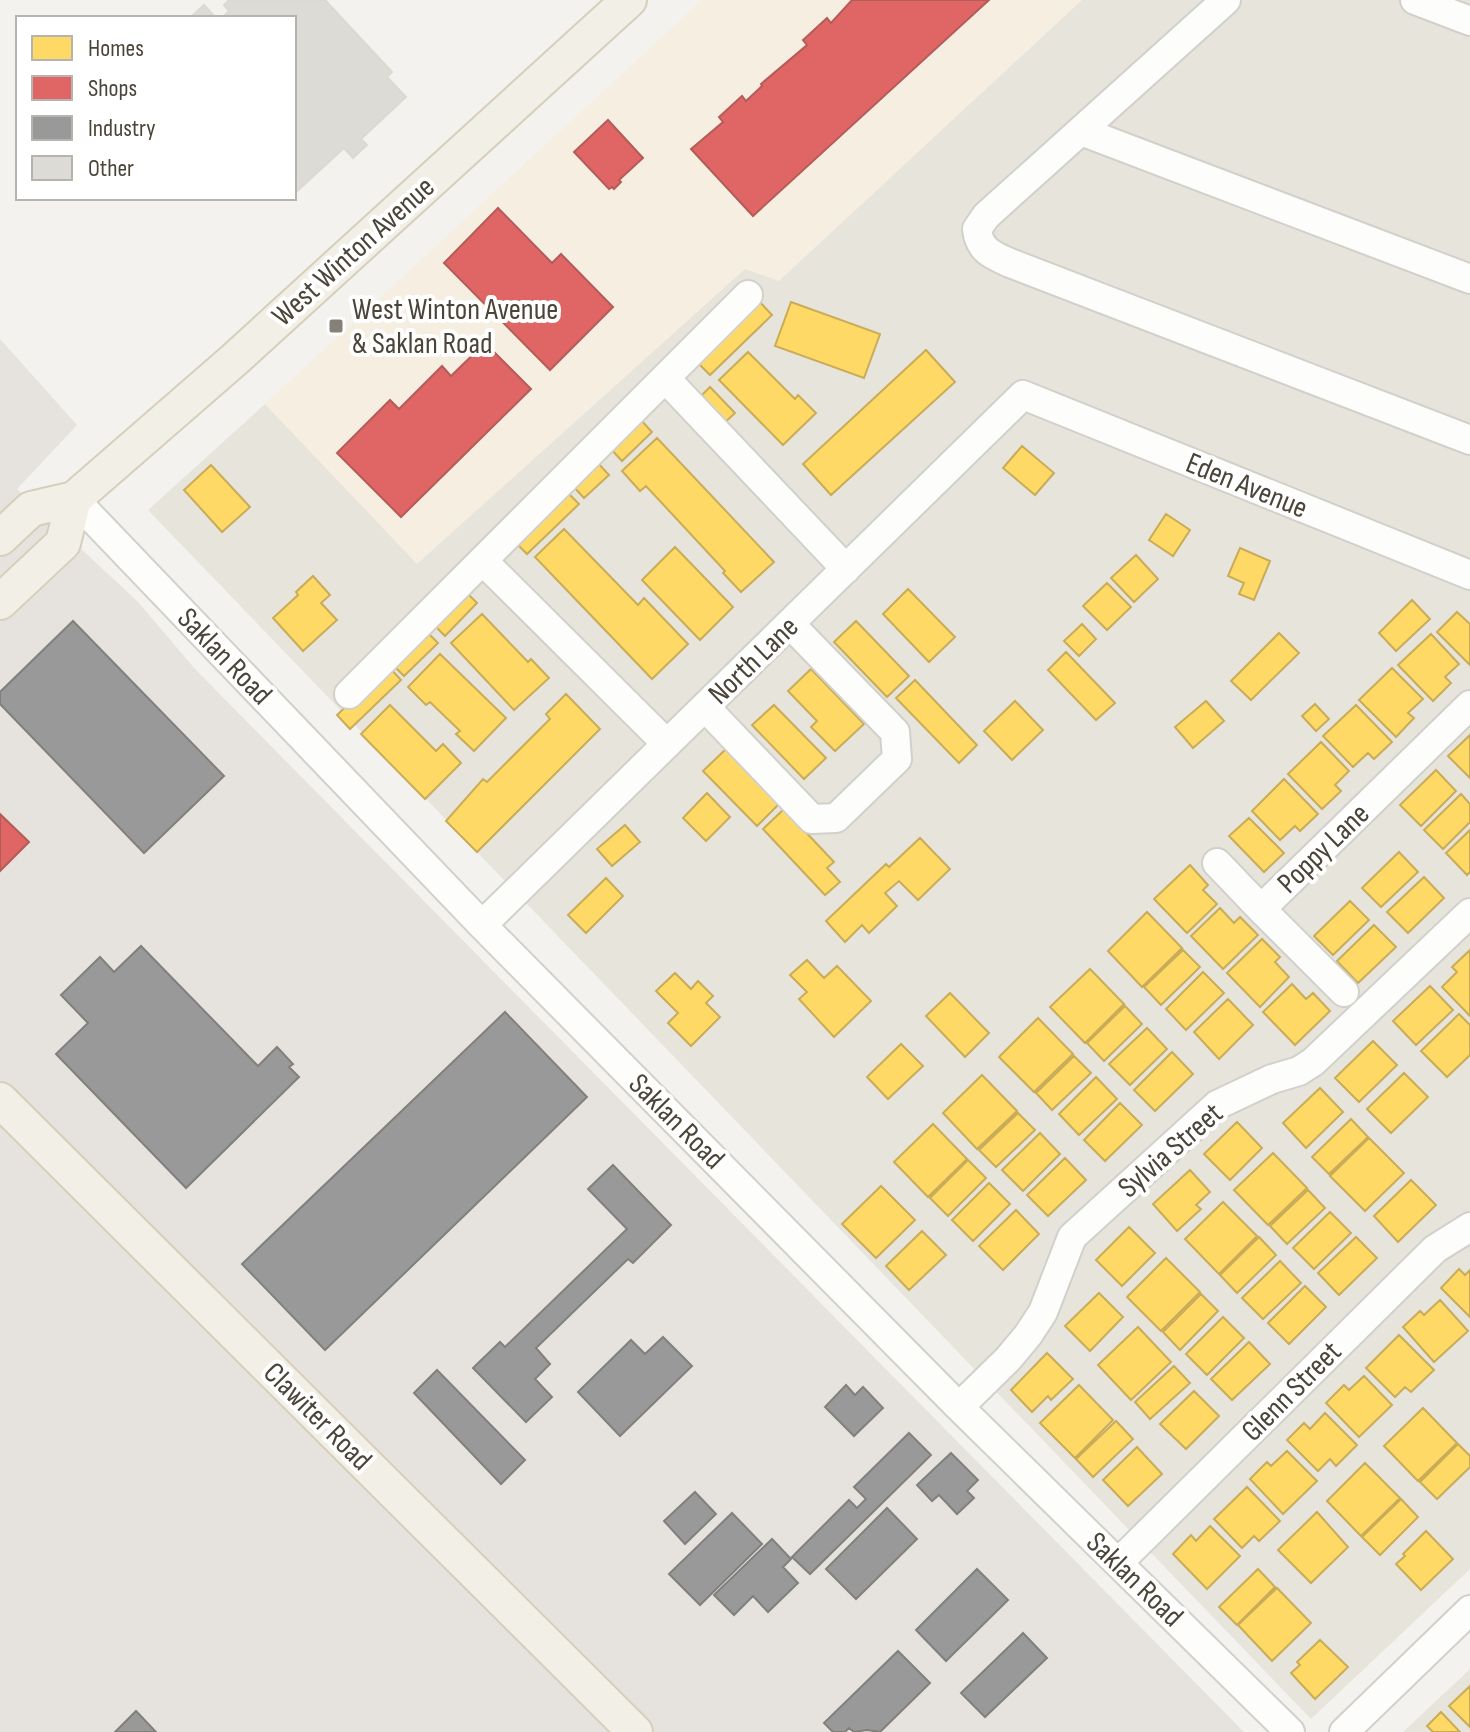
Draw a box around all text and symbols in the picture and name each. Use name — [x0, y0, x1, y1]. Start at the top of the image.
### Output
legend — [16, 16, 296, 200]
text: Homes — [88, 34, 144, 63]
text: Shops — [88, 74, 137, 103]
text: Industry — [88, 114, 155, 143]
text: Other — [88, 154, 134, 183]
street label: West Winton Avenue — [265, 169, 442, 334]
place label: West Winton Avenue & Saklan Road — [352, 292, 558, 362]
marker: West Winton Avenue & Saklan Road — [327, 317, 345, 335]
street label: Eden Avenue — [1181, 445, 1313, 527]
street label: Saklan Road — [169, 601, 279, 713]
street label: North Lane — [701, 609, 806, 712]
street label: Poppy Lane — [1270, 796, 1377, 901]
street label: Saklan Road — [621, 1066, 732, 1177]
street label: Sylvia Street — [1111, 1096, 1230, 1206]
street label: Glenn Street — [1234, 1334, 1349, 1449]
street label: Clawiter Road — [256, 1355, 379, 1478]
street label: Saklan Road — [1078, 1525, 1190, 1635]

